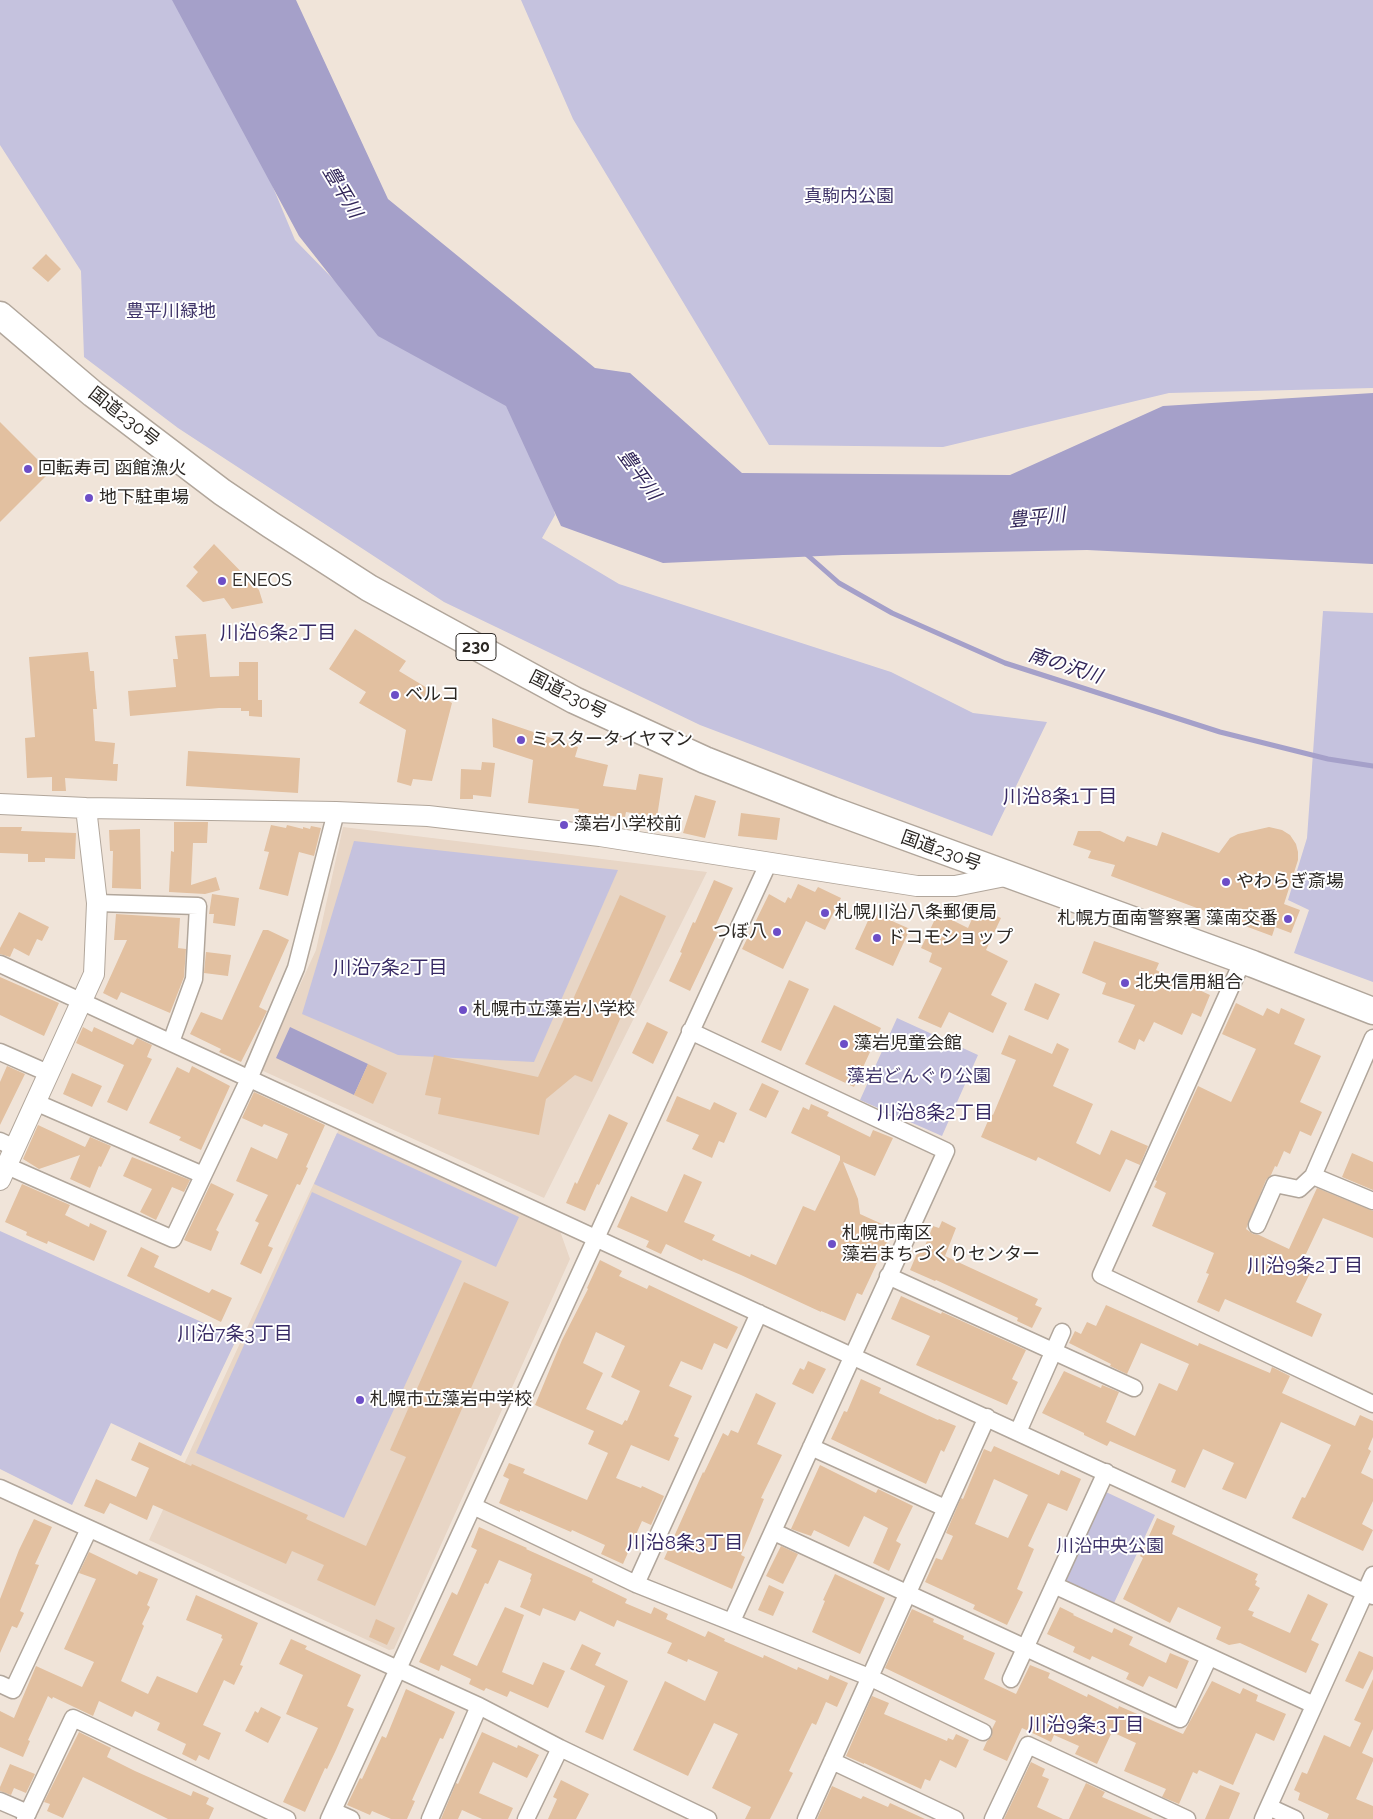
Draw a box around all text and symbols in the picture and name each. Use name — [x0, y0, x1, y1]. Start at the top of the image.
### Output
water label: 豊平川 — [318, 162, 366, 222]
park label: 真駒内公園 — [804, 186, 894, 208]
park label: 豊平川緑地 — [126, 301, 216, 323]
street label: 国道230号 — [84, 383, 164, 451]
water label: 豊平川 — [613, 445, 665, 505]
place label: 回転寿司 函館漁火 — [38, 458, 187, 480]
marker: 回転寿司 函館漁火 — [22, 463, 34, 475]
place label: 地下駐車場 — [99, 487, 189, 509]
marker: 地下駐車場 — [83, 492, 95, 504]
water label: 豊平川 — [1007, 504, 1067, 532]
place label: ENEOS — [232, 570, 292, 592]
marker: ENEOS — [216, 575, 228, 587]
district label: 川沿6条2丁目 — [220, 622, 336, 644]
road number: 230 — [456, 634, 496, 660]
water label: 南の沢川 — [1025, 643, 1105, 689]
street label: 国道230号 — [526, 666, 610, 724]
place label: ベルコ — [405, 684, 459, 706]
marker: ベルコ — [389, 689, 401, 701]
place label: ミスタータイヤマン — [531, 729, 693, 751]
marker: ミスタータイヤマン — [515, 734, 527, 746]
district label: 川沿8条1丁目 — [1003, 786, 1117, 808]
place label: 藻岩小学校前 — [574, 814, 682, 836]
marker: 藻岩小学校前 — [558, 819, 570, 831]
street label: 国道230号 — [898, 826, 984, 876]
place label: やわらぎ斎場 — [1236, 871, 1344, 893]
marker: やわらぎ斎場 — [1220, 876, 1232, 888]
place label: 札幌川沿八条郵便局 — [835, 902, 997, 924]
marker: 札幌川沿八条郵便局 — [819, 907, 831, 919]
place label: 札幌方面南警察署 藻南交番 — [1057, 908, 1278, 930]
marker: 札幌方面南警察署 藻南交番 — [1282, 913, 1294, 925]
place label: つぼ八 — [713, 921, 767, 943]
marker: つぼ八 — [771, 926, 783, 938]
place label: ドコモショップ — [887, 927, 1013, 949]
marker: ドコモショップ — [871, 932, 883, 944]
district label: 川沿7条2丁目 — [332, 957, 448, 979]
place label: 北央信用組合 — [1135, 972, 1243, 994]
marker: 北央信用組合 — [1119, 977, 1131, 989]
place label: 札幌市立藻岩小学校 — [473, 999, 635, 1021]
marker: 札幌市立藻岩小学校 — [457, 1004, 469, 1016]
place label: 藻岩児童会館 — [854, 1033, 962, 1055]
marker: 藻岩児童会館 — [838, 1038, 850, 1050]
park label: 藻岩どんぐり公園 — [847, 1066, 991, 1088]
district label: 川沿8条2丁目 — [877, 1102, 993, 1124]
place label: 札幌市南区 藻岩まちづくりセンター — [842, 1223, 1040, 1266]
marker: 札幌市南区 藻岩まちづくりセンター — [826, 1238, 838, 1250]
district label: 川沿9条2丁目 — [1247, 1255, 1363, 1277]
district label: 川沿7条3丁目 — [177, 1323, 293, 1345]
place label: 札幌市立藻岩中学校 — [370, 1389, 532, 1411]
marker: 札幌市立藻岩中学校 — [354, 1394, 366, 1406]
district label: 川沿8条3丁目 — [627, 1532, 743, 1554]
park label: 川沿中央公園 — [1056, 1536, 1164, 1558]
district label: 川沿9条3丁目 — [1028, 1714, 1144, 1736]

